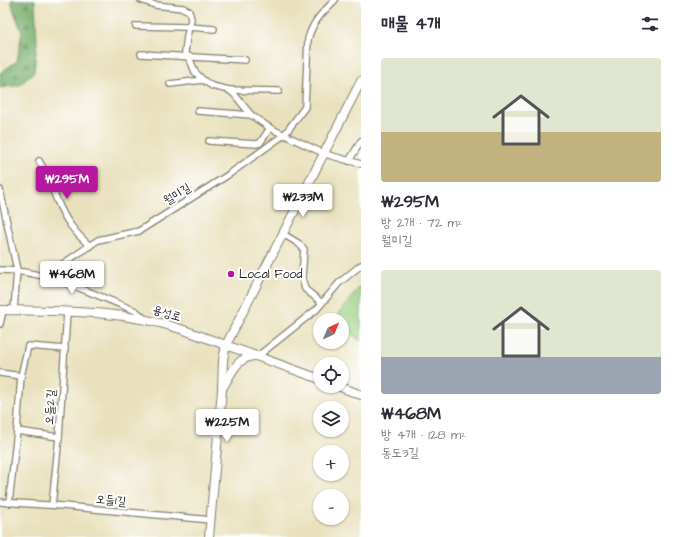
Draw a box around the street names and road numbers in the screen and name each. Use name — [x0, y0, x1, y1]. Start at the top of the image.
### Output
street label: 월미길 — [160, 179, 194, 209]
street label: 용성로 — [151, 301, 183, 326]
street label: 오들2길 — [41, 388, 60, 426]
street label: 오들1길 — [95, 491, 127, 510]

